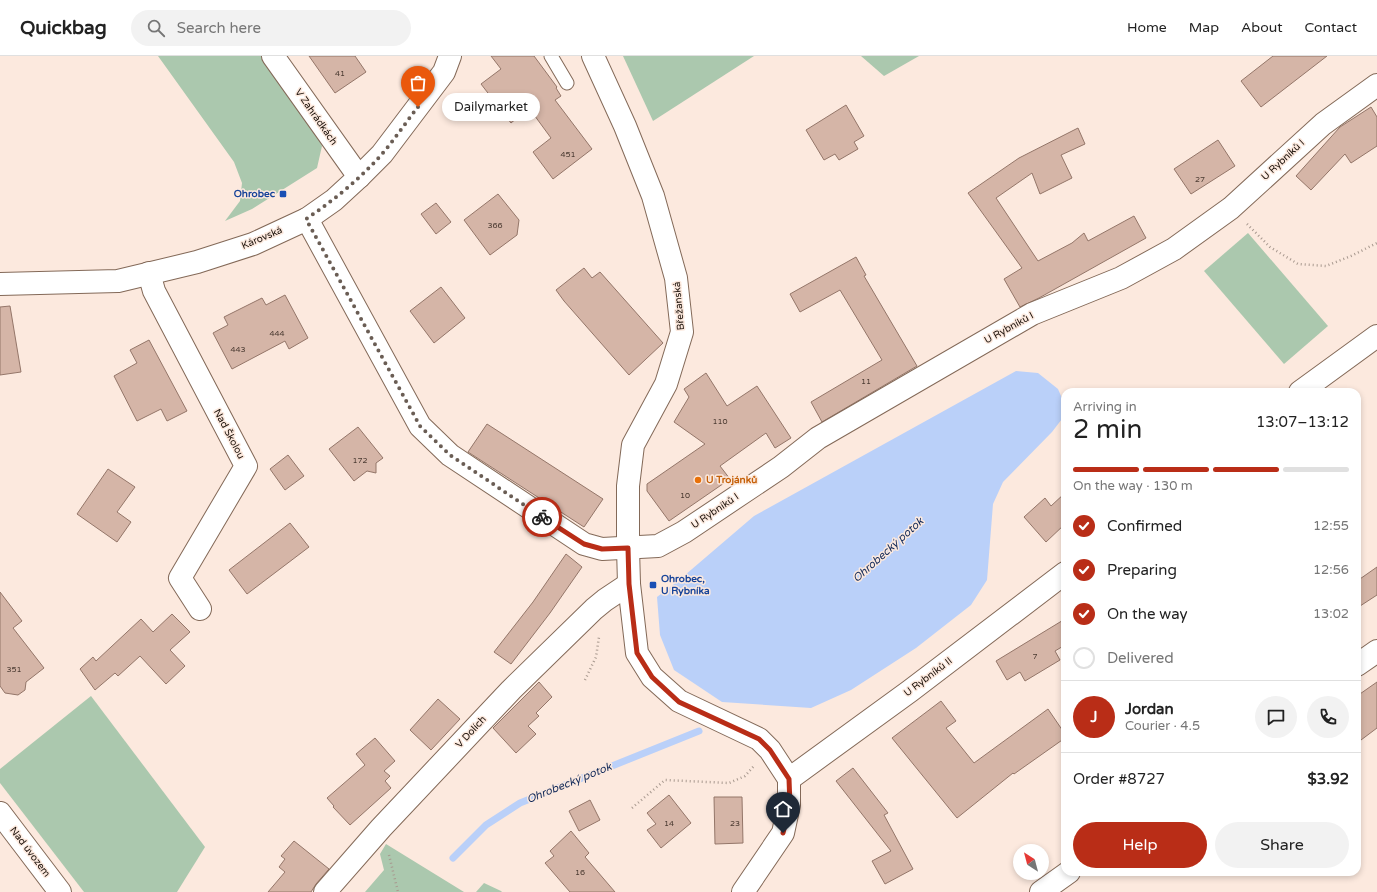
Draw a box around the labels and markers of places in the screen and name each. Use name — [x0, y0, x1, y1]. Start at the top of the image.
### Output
pin — [401, 66, 435, 107]
callout: Dailymarket — [442, 93, 540, 121]
place label: Ohrobec — [234, 188, 276, 200]
marker: Ohrobec — [278, 189, 288, 199]
place label: U Trojánků — [706, 474, 757, 486]
marker: U Trojánků — [693, 475, 703, 485]
place label: Ohrobec, U Rybníka — [661, 573, 710, 597]
marker: Ohrobec, U Rybníka — [648, 580, 658, 590]
pin — [766, 792, 800, 833]

